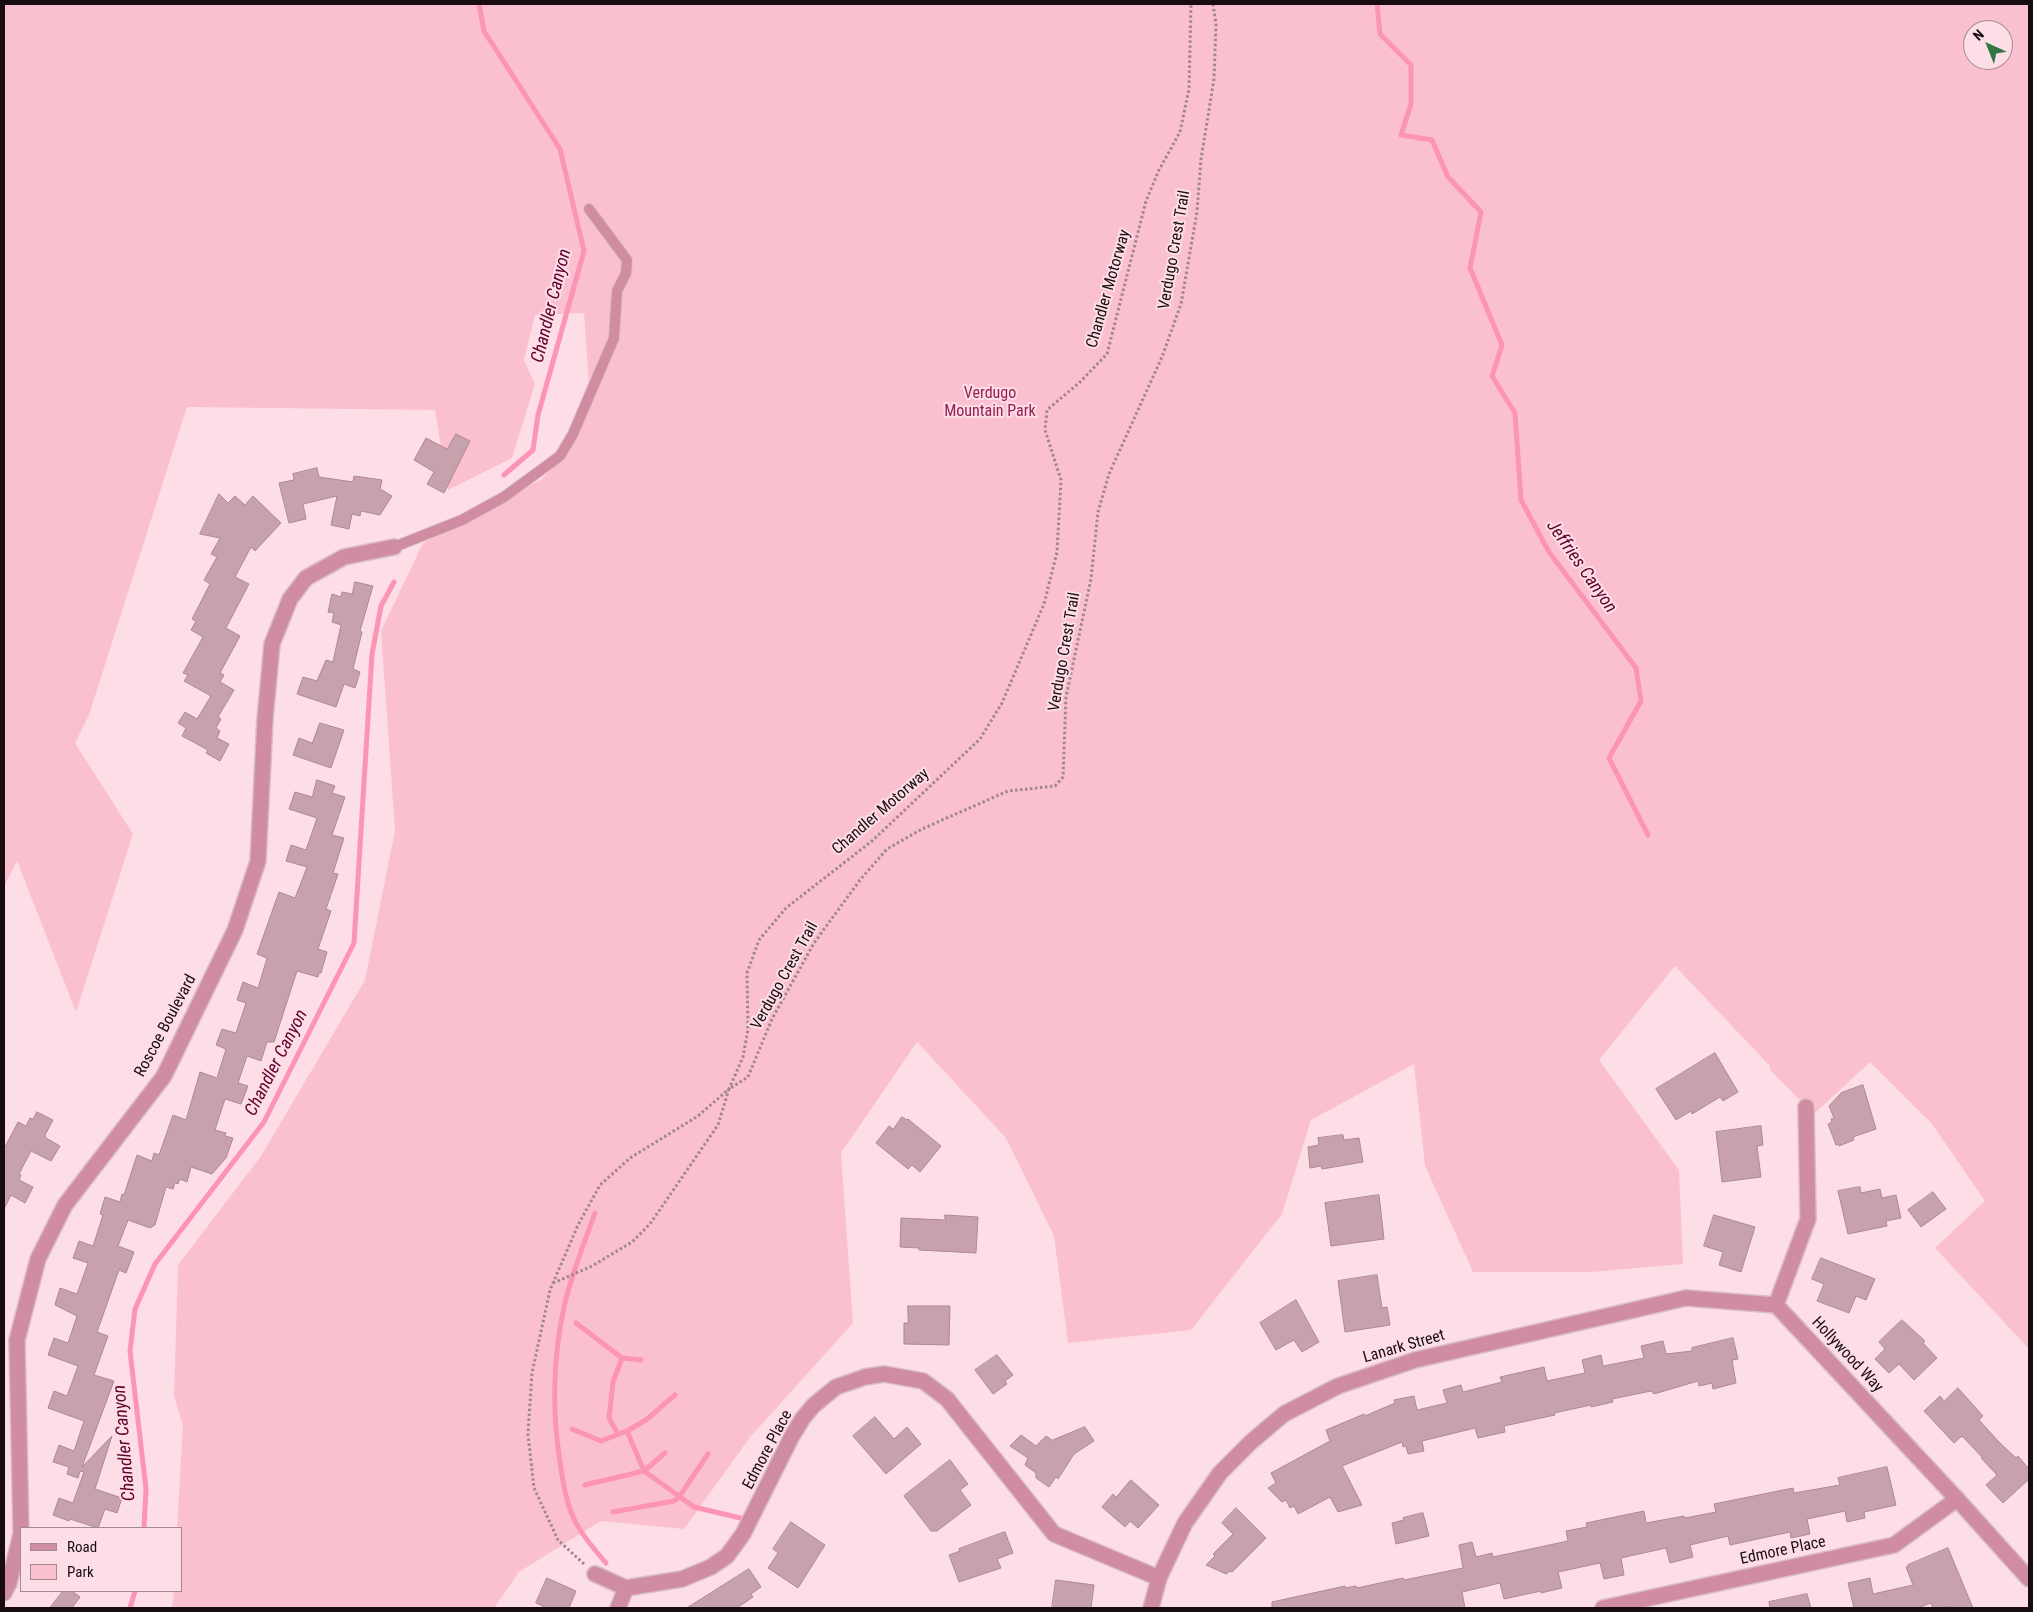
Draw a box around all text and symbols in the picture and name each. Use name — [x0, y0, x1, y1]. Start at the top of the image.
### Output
north arrow — [1963, 20, 2013, 70]
text: N — [1970, 26, 1987, 44]
street label: Verdugo Crest Trail — [1155, 189, 1195, 311]
street label: Chandler Motorway — [1083, 228, 1135, 350]
water label: Chandler Canyon — [527, 247, 577, 365]
park label: Verdugo Mountain Park — [944, 384, 1036, 422]
water label: Jeffries Canyon — [1541, 516, 1621, 618]
street label: Verdugo Crest Trail — [1045, 591, 1085, 713]
street label: Chandler Motorway — [829, 765, 933, 859]
street label: Verdugo Crest Trail — [747, 919, 823, 1033]
street label: Roscoe Boulevard — [131, 972, 201, 1080]
water label: Chandler Canyon — [241, 1006, 313, 1120]
street label: Hollywood Way — [1807, 1313, 1887, 1397]
street label: Lanark Street — [1361, 1326, 1447, 1368]
water label: Chandler Canyon — [109, 1384, 141, 1502]
street label: Edmore Place — [739, 1407, 797, 1493]
legend — [20, 1527, 182, 1592]
street label: Edmore Place — [1739, 1533, 1827, 1569]
text: Road — [67, 1538, 97, 1556]
text: Park — [67, 1563, 94, 1581]

